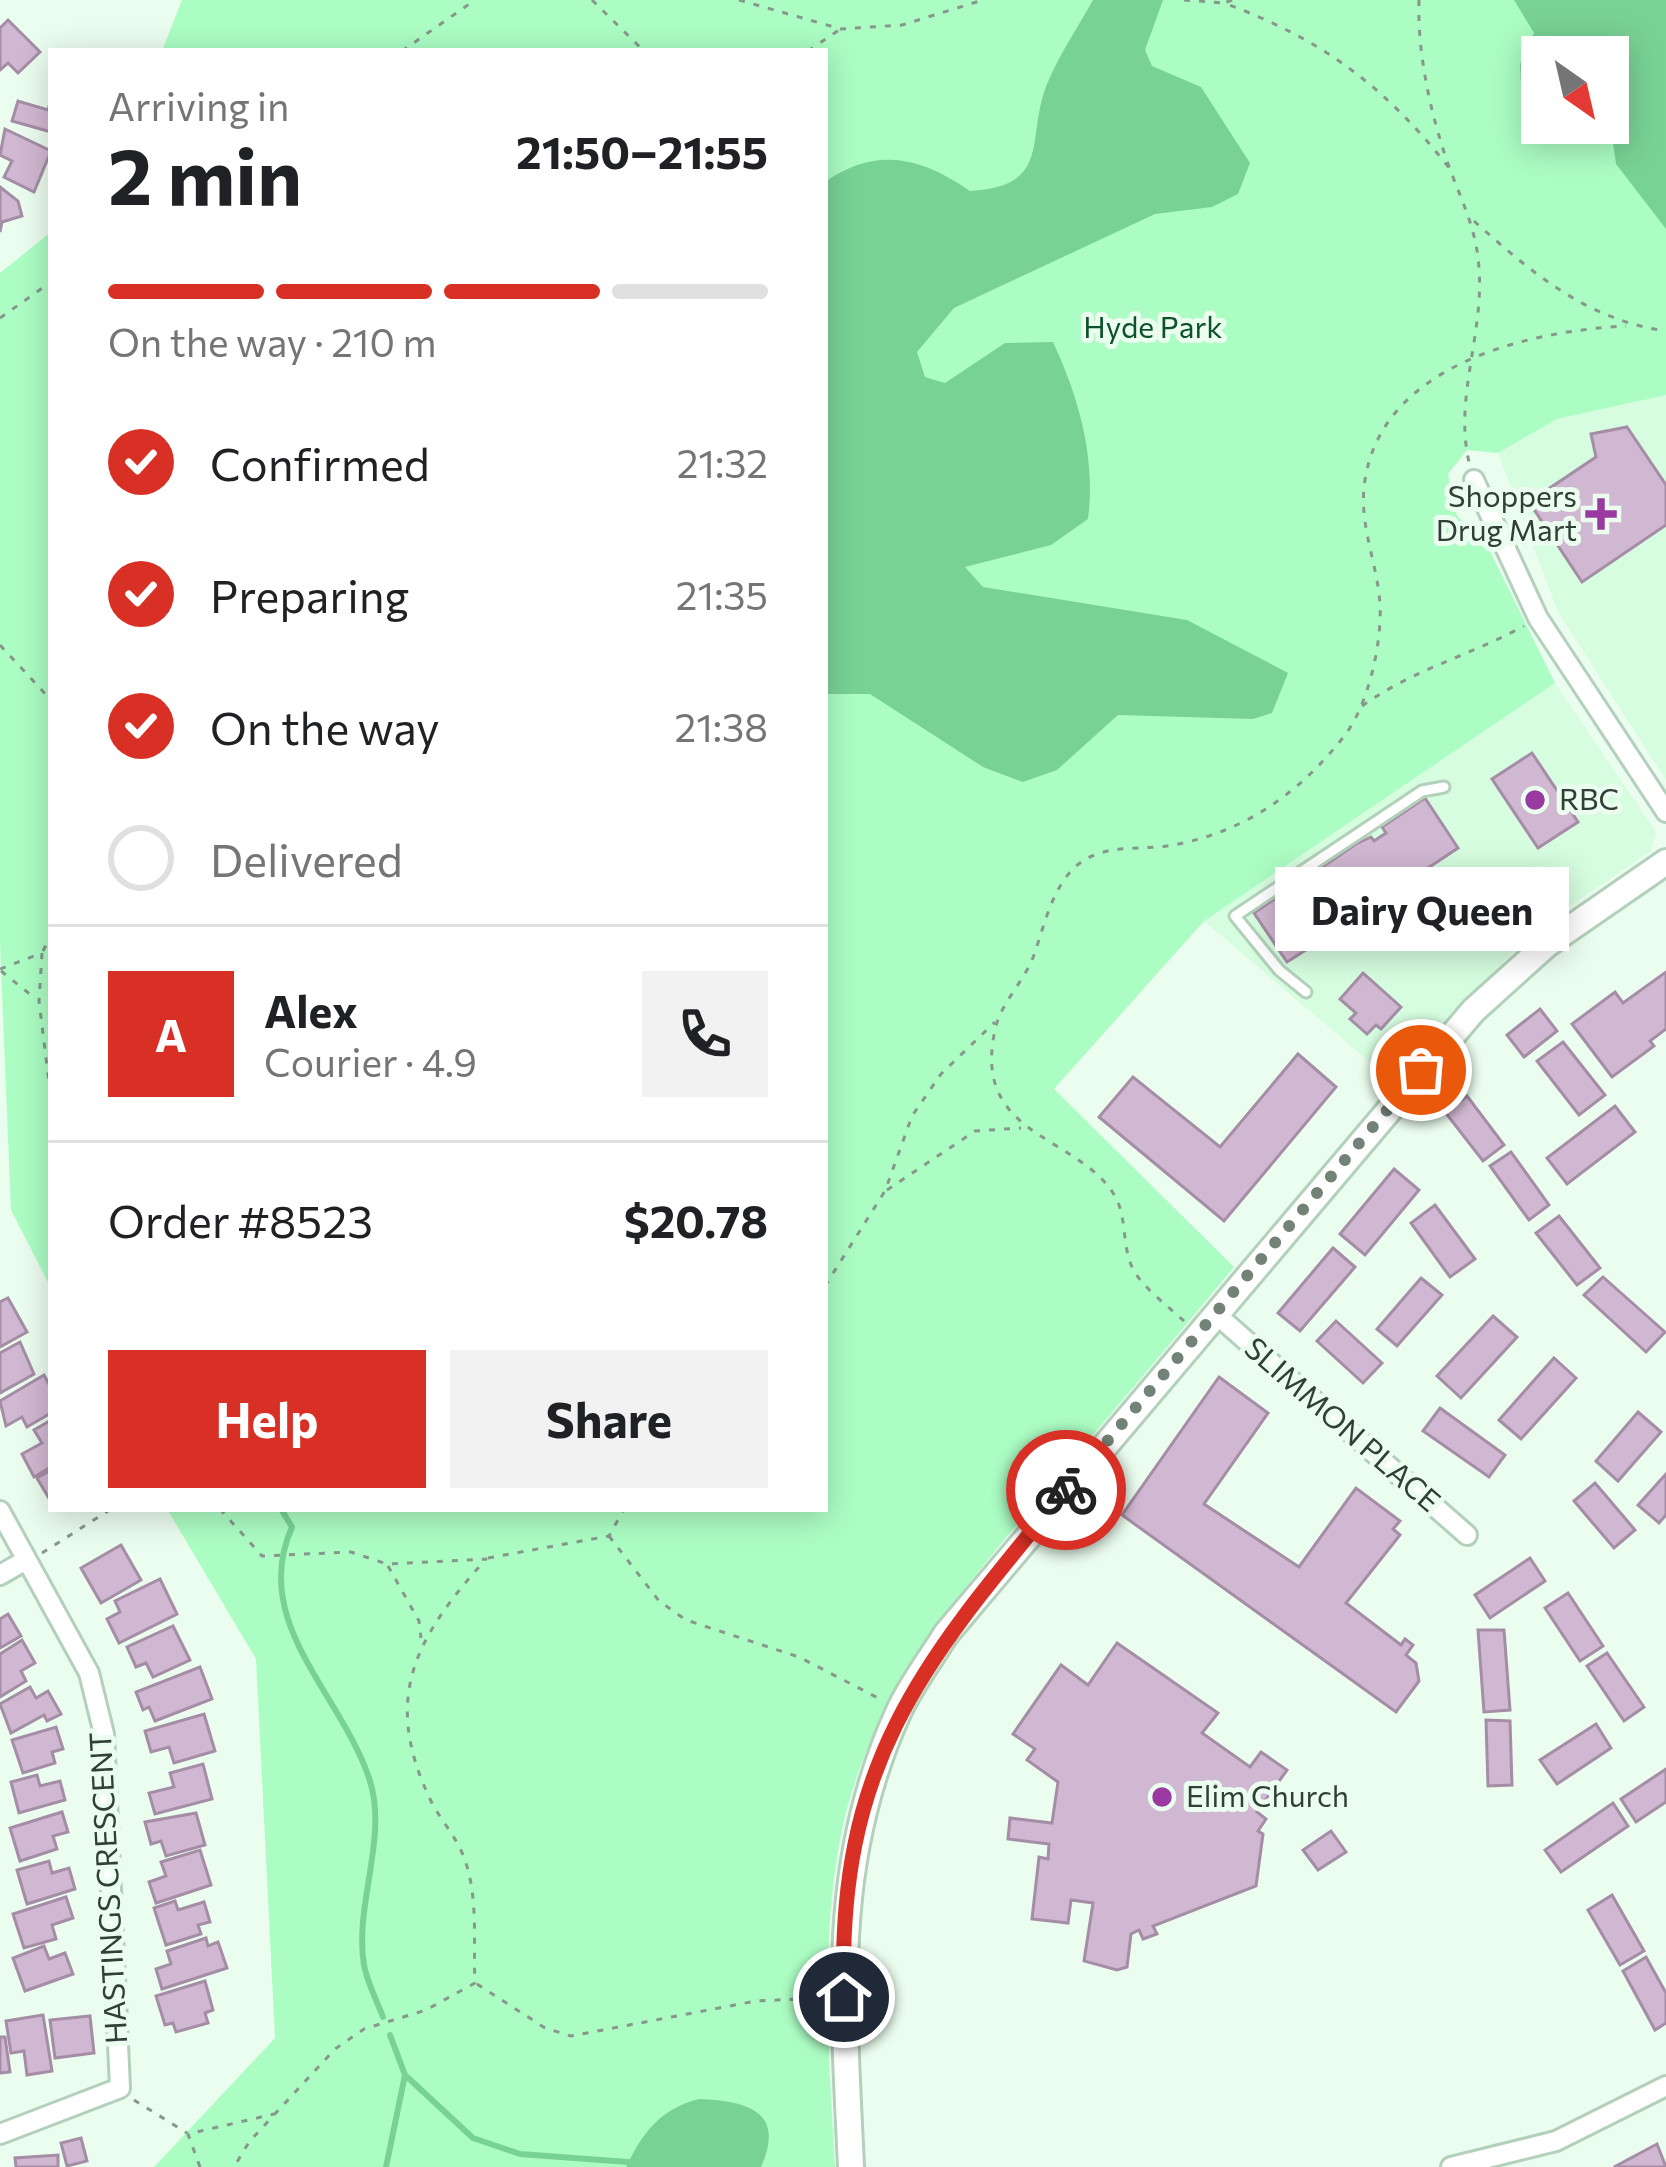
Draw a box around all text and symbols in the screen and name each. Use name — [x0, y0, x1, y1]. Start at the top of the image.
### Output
north arrow — [1521, 36, 1629, 144]
map controls — [1521, 36, 1629, 144]
text: Arriving in — [108, 81, 289, 129]
text: 21:50–21:55 — [516, 123, 768, 178]
text: 2 min — [108, 126, 302, 221]
park label: Hyde Park — [1083, 307, 1223, 344]
text: On the way · 210 m — [108, 317, 436, 365]
icon: check — [108, 429, 174, 495]
text: Confirmed — [210, 435, 430, 490]
text: 21:32 — [677, 438, 768, 486]
place label: Shoppers Drug Mart — [1436, 476, 1577, 547]
marker: Shoppers Drug Mart — [1588, 501, 1614, 527]
icon: check — [108, 561, 174, 627]
text: Preparing — [210, 567, 409, 622]
text: 21:35 — [676, 570, 768, 618]
icon: check — [108, 693, 174, 759]
text: On the way — [210, 699, 440, 754]
text: 21:38 — [675, 702, 768, 750]
place label: RBC — [1559, 779, 1619, 816]
marker: RBC — [1522, 787, 1548, 813]
text: Delivered — [210, 831, 403, 886]
callout: Dairy Queen — [1274, 866, 1568, 950]
text: Dairy Queen — [1311, 885, 1533, 933]
button: phone — [642, 971, 768, 1097]
text: Alex — [264, 982, 358, 1037]
text: A — [155, 1006, 187, 1061]
pin — [1370, 1019, 1472, 1121]
text: Courier · 4.9 — [264, 1037, 477, 1085]
icon: bag — [1388, 1037, 1454, 1103]
text: Order #8523 — [108, 1192, 373, 1247]
text: $20.78 — [624, 1192, 768, 1247]
street label: SLIMMON PLACE — [1238, 1328, 1449, 1518]
button: Help — [108, 1350, 426, 1488]
button: Share — [450, 1350, 768, 1488]
courier — [1006, 1430, 1126, 1550]
icon: bike — [1033, 1457, 1099, 1523]
street label: HASTINGS CRESCENT — [80, 1731, 133, 2045]
place label: Elim Church — [1186, 1776, 1349, 1813]
marker: Elim Church — [1149, 1784, 1175, 1810]
pin — [793, 1946, 895, 2048]
icon: home — [811, 1964, 877, 2030]

